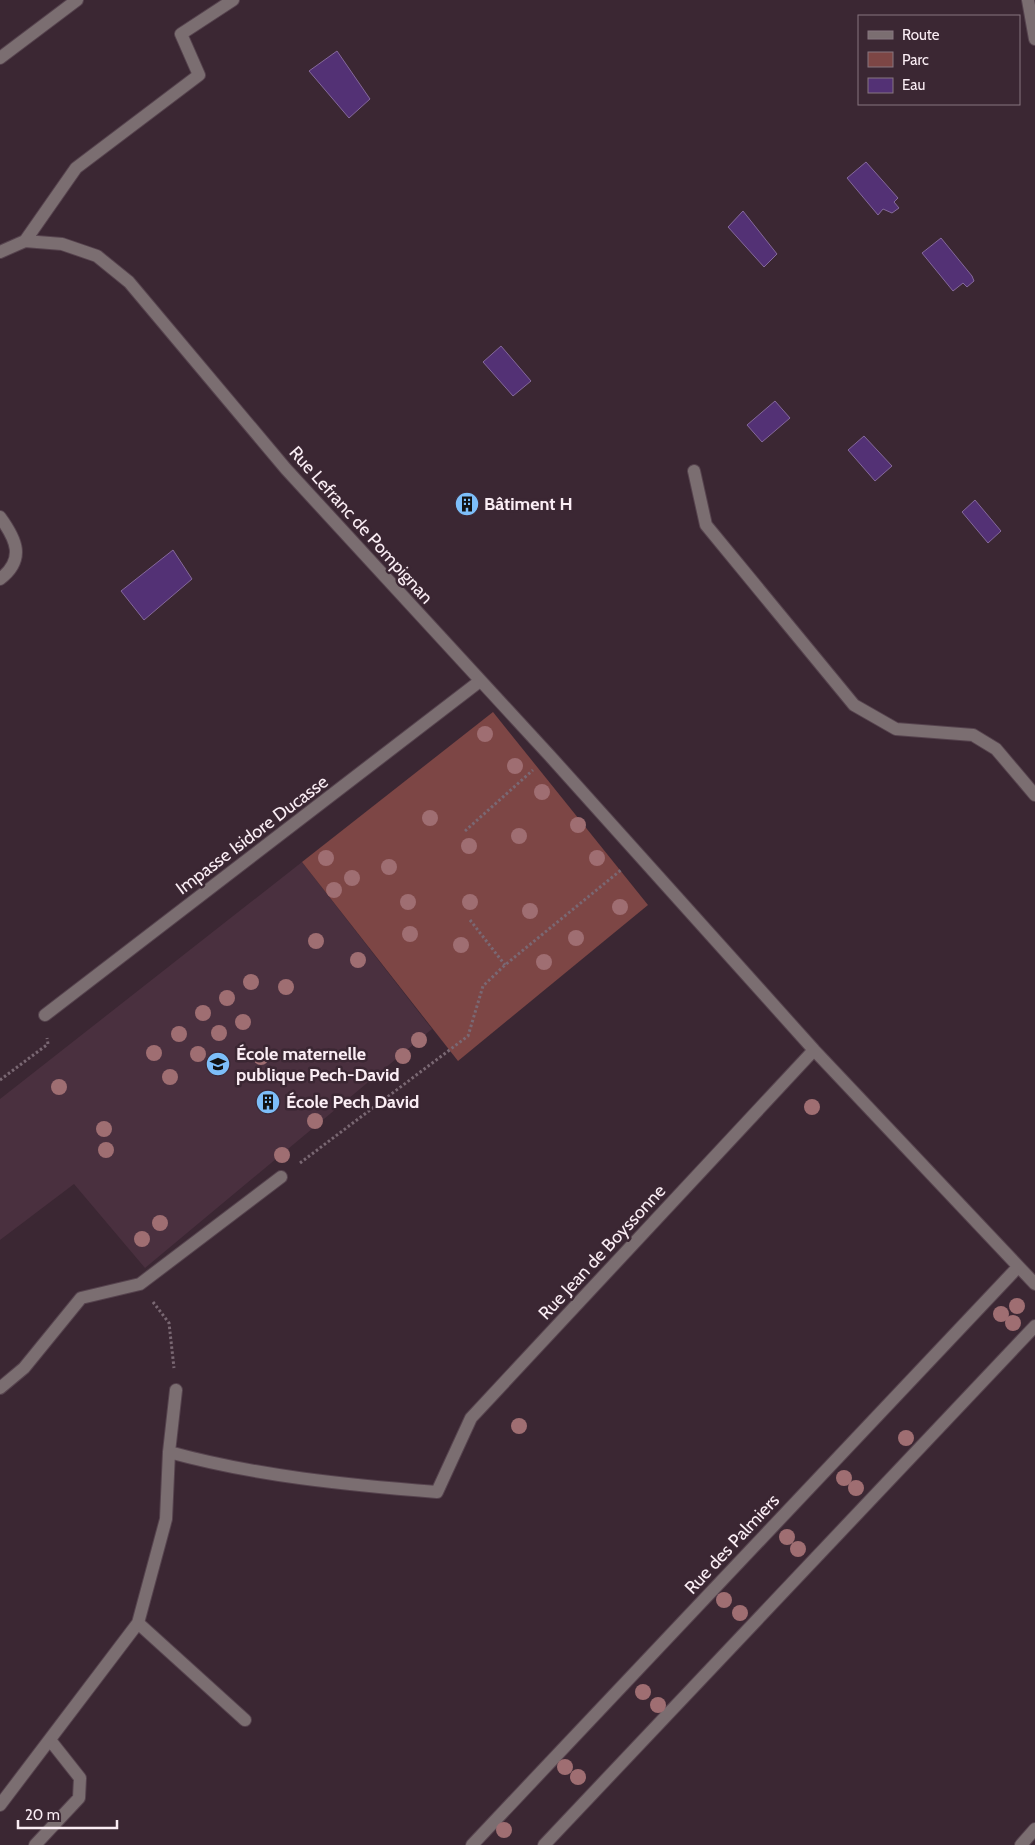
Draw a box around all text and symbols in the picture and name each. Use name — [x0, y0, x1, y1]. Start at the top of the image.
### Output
legend — [858, 15, 1020, 105]
text: Route — [902, 26, 940, 44]
text: Parc — [902, 51, 929, 69]
text: Eau — [902, 76, 925, 94]
street label: Rue Lefranc de Pompignan — [284, 442, 438, 608]
building icon: Bâtiment H — [454, 491, 480, 517]
place label: Bâtiment H — [484, 493, 573, 515]
street label: Impasse Isidore Ducasse — [172, 771, 332, 899]
place label: École maternelle publique Pech-David — [236, 1043, 400, 1086]
school or university icon: École maternelle publique Pech-David — [205, 1051, 231, 1077]
building icon: École Pech David — [255, 1089, 281, 1115]
place label: École Pech David — [286, 1091, 419, 1113]
street label: Rue Jean de Boyssonne — [534, 1180, 670, 1324]
street label: Rue des Palmiers — [680, 1489, 784, 1599]
scale bar — [18, 1798, 116, 1830]
text: 20 m — [25, 1806, 60, 1824]

